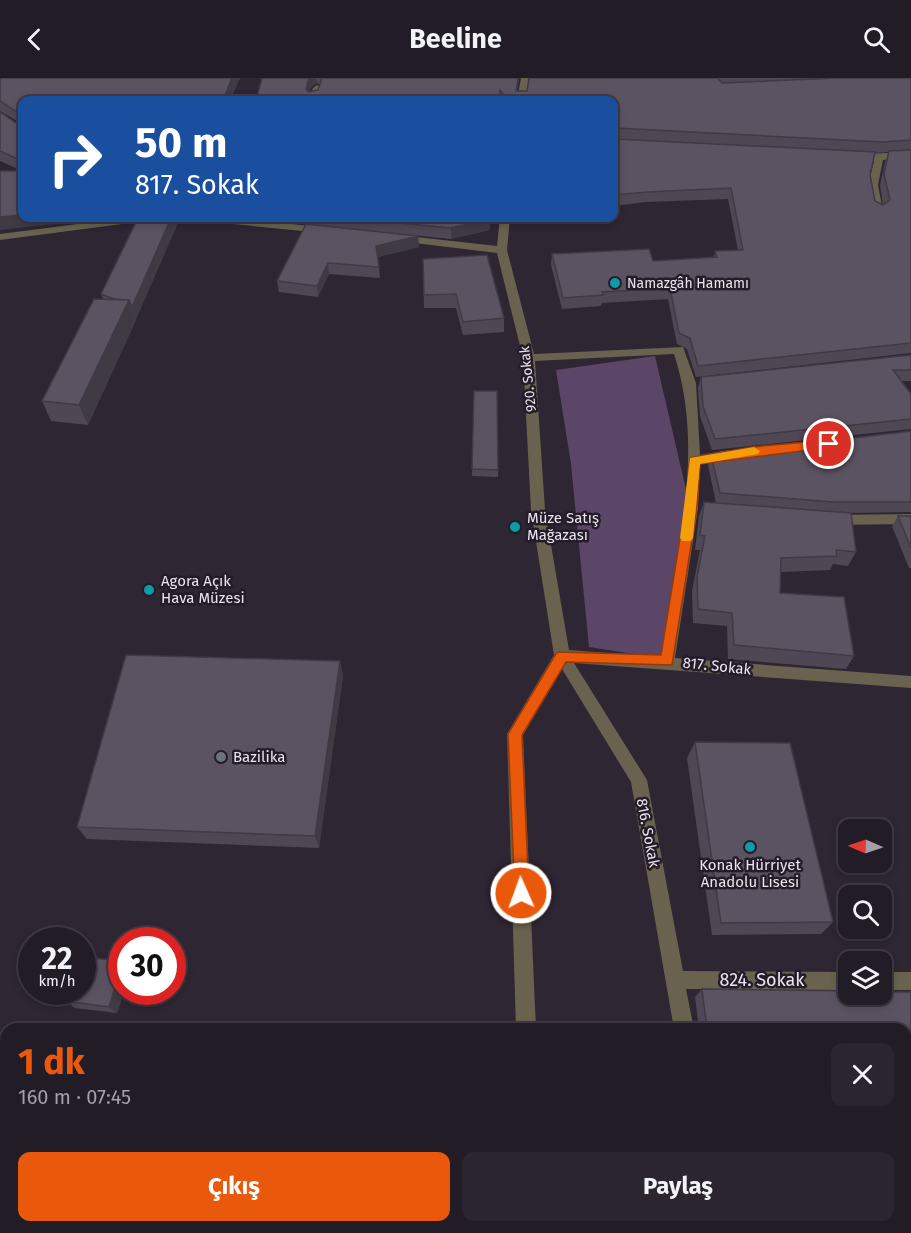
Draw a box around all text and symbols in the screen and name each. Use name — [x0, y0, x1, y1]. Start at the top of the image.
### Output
icon: back — [18, 23, 51, 56]
text: Beeline — [409, 23, 502, 55]
icon: search — [860, 23, 893, 56]
text: 50 m — [135, 118, 228, 168]
icon: right — [36, 120, 114, 198]
text: 817. Sokak — [135, 169, 259, 201]
place label: Namazgâh Hamamı — [627, 275, 749, 292]
marker: Namazgâh Hamamı — [608, 276, 622, 290]
street label: 920. Sokak — [516, 344, 540, 413]
pin — [803, 418, 854, 469]
icon: arrive — [812, 427, 845, 460]
place label: Müze Satış Mağazası — [527, 509, 599, 544]
marker: Müze Satış Mağazası — [508, 520, 522, 534]
place label: Agora Açık Hava Müzesi — [161, 572, 245, 607]
marker: Agora Açık Hava Müzesi — [142, 583, 156, 597]
street label: 817. Sokak — [682, 653, 752, 679]
place label: Bazilika — [233, 748, 285, 766]
marker: Bazilika — [214, 750, 228, 764]
street label: 816. Sokak — [632, 797, 664, 869]
north arrow — [838, 819, 892, 873]
map controls — [838, 819, 892, 1005]
marker: Konak Hürriyet Anadolu Lisesi — [743, 840, 757, 854]
place label: Konak Hürriyet Anadolu Lisesi — [699, 856, 801, 891]
position arrow — [489, 861, 553, 925]
button: search — [838, 885, 892, 939]
speed limit sign: 30 — [108, 927, 186, 1005]
text: 22 — [41, 941, 73, 977]
button: layers — [838, 951, 892, 1005]
street label: 824. Sokak — [719, 969, 805, 991]
text: km/h — [38, 972, 76, 990]
text: 1 dk — [18, 1040, 85, 1084]
button: close — [831, 1043, 894, 1106]
text: 160 m · 07:45 — [18, 1085, 131, 1109]
button: Çıkış — [18, 1152, 450, 1221]
button: Paylaş — [462, 1152, 894, 1221]

